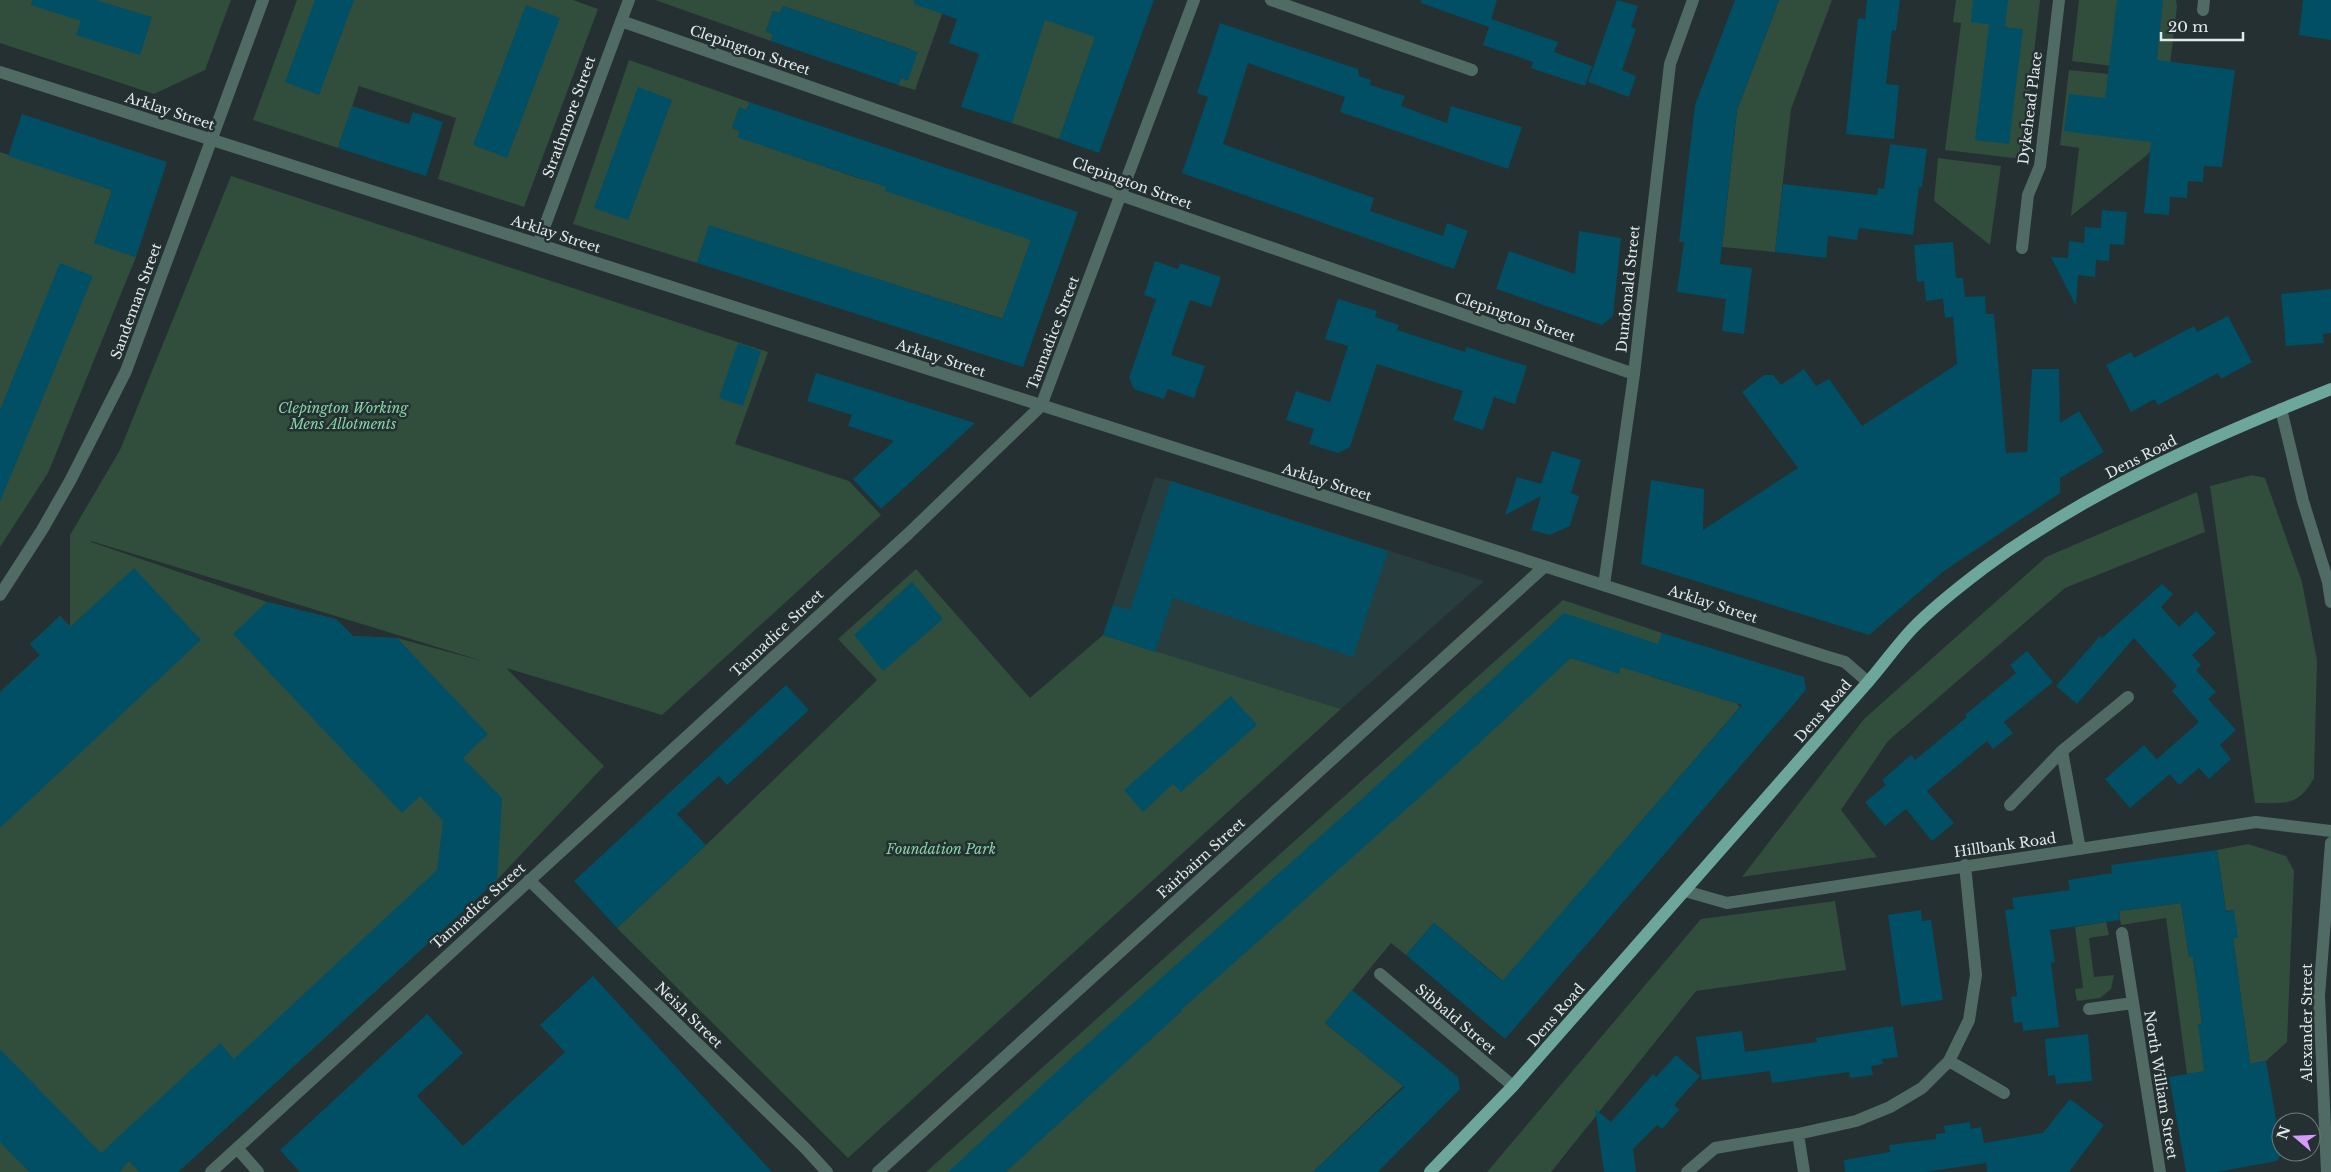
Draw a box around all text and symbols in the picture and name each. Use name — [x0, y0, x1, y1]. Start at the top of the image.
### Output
scale bar — [2161, 10, 2244, 42]
text: 20 m — [2168, 17, 2208, 36]
street label: Clepington Street — [687, 21, 813, 79]
street label: Dykehead Place — [2014, 50, 2046, 166]
street label: Strathmore Street — [539, 53, 600, 180]
street label: Arklay Street — [122, 88, 218, 134]
street label: Clepington Street — [1070, 153, 1195, 213]
street label: Arklay Street — [508, 211, 604, 257]
street label: Dundonald Street — [1612, 224, 1644, 353]
street label: Sandeman Street — [107, 240, 166, 362]
street label: Tannadice Street — [1023, 273, 1083, 392]
street label: Clepington Street — [1452, 288, 1578, 346]
street label: Arklay Street — [893, 335, 989, 381]
park label: Clepington Working Mens Allotments — [278, 399, 409, 433]
street label: Dens Road — [2102, 431, 2180, 483]
street label: Arklay Street — [1279, 459, 1375, 505]
street label: Arklay Street — [1665, 581, 1761, 627]
street label: Tannadice Street — [727, 585, 828, 681]
street label: Dens Road — [1791, 675, 1856, 746]
street label: Fairbairn Street — [1153, 813, 1249, 902]
street label: Hillbank Road — [1953, 829, 2058, 861]
park label: Foundation Park — [885, 840, 996, 858]
street label: Tannadice Street — [427, 859, 529, 953]
street label: Alexander Street — [2298, 963, 2316, 1084]
street label: Neish Street — [651, 978, 727, 1052]
street label: Dens Road — [1524, 979, 1589, 1050]
street label: Sibbald Street — [1412, 980, 1501, 1058]
street label: North William Street — [2140, 1009, 2182, 1161]
north arrow — [2271, 1112, 2321, 1162]
text: N — [2273, 1124, 2294, 1142]

